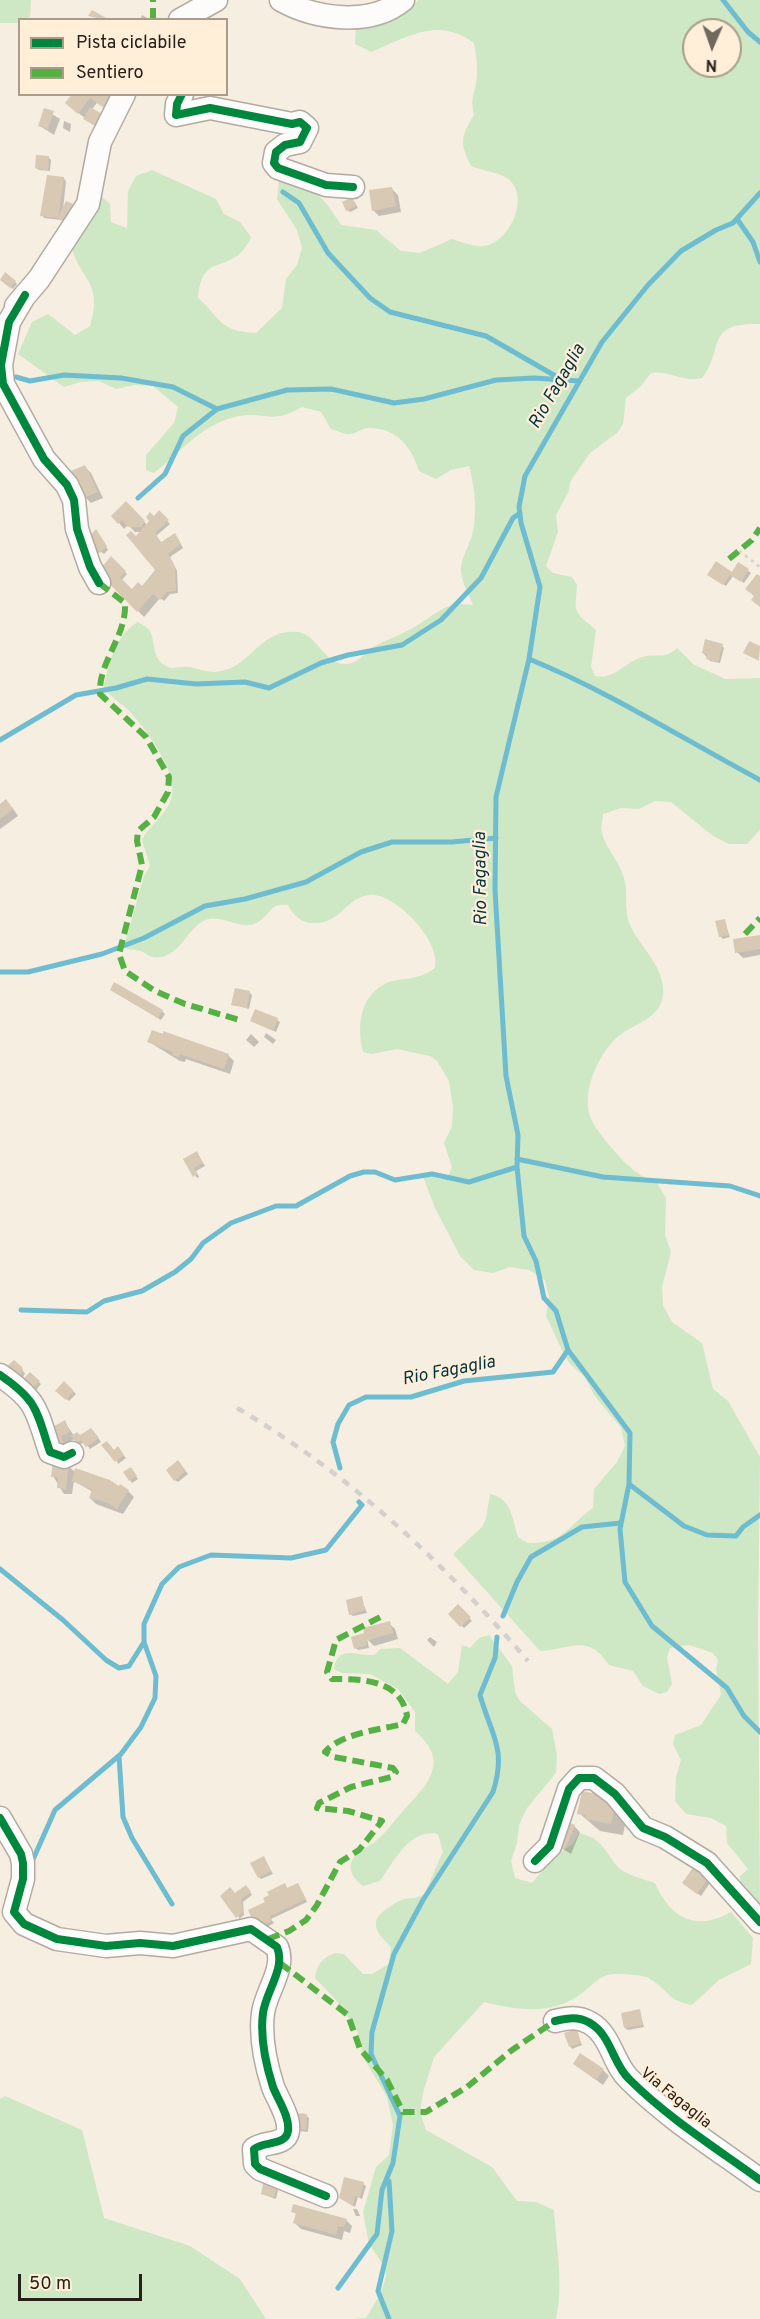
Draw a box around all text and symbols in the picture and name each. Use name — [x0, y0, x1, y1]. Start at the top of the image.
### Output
legend — [18, 18, 228, 96]
north arrow — [682, 18, 742, 78]
text: Pista ciclabile — [76, 32, 186, 55]
text: N — [705, 54, 718, 74]
text: Sentiero — [76, 62, 144, 85]
water label: Rio Fagaglia — [525, 341, 591, 433]
water label: Rio Fagaglia — [470, 832, 494, 926]
water label: Rio Fagaglia — [401, 1352, 497, 1392]
street label: Via Fagaglia — [635, 2064, 715, 2134]
scale bar — [21, 2262, 146, 2300]
text: 50 m — [29, 2273, 71, 2296]

